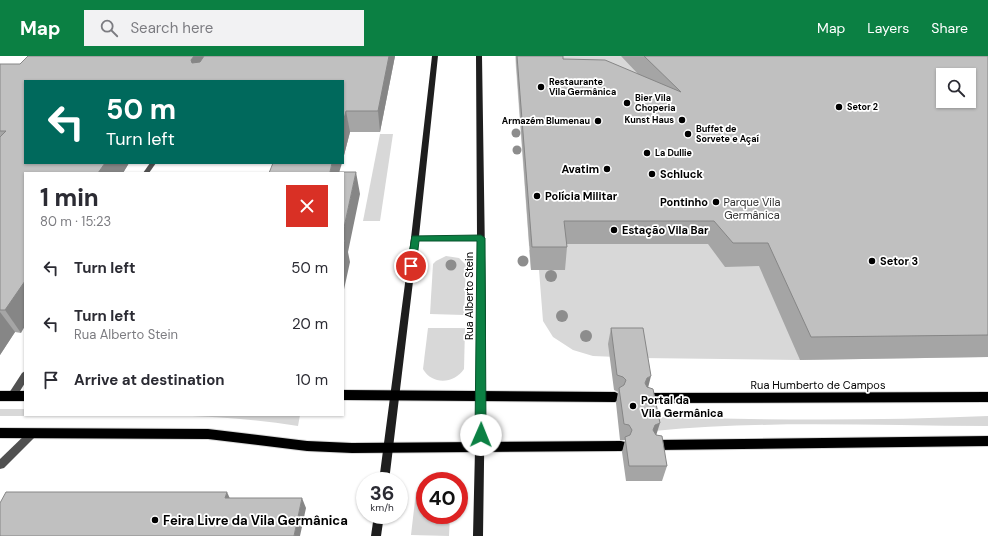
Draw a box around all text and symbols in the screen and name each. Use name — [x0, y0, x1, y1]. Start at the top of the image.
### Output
search box — [84, 10, 364, 46]
text: Map — [20, 16, 60, 41]
icon: search — [98, 17, 120, 39]
text: Search here — [130, 18, 213, 38]
text: Map — [817, 19, 845, 37]
text: Layers — [867, 19, 909, 37]
text: Share — [931, 19, 968, 37]
map controls — [936, 68, 976, 108]
button: search — [936, 68, 976, 108]
place label: Restaurante Vila Germânica — [549, 76, 616, 98]
marker: Restaurante Vila Germânica — [536, 82, 546, 92]
text: 50 m — [106, 91, 176, 128]
place label: Bier Vila Choperia — [635, 92, 675, 114]
icon: left — [40, 96, 92, 148]
marker: Bier Vila Choperia — [622, 98, 632, 108]
place label: Setor 2 — [847, 101, 878, 113]
marker: Setor 2 — [834, 102, 844, 112]
place label: Kunst Haus — [624, 114, 674, 126]
place label: Armazém Blumenau — [502, 115, 590, 127]
marker: Kunst Haus — [677, 115, 687, 125]
marker: Armazém Blumenau — [593, 116, 603, 126]
place label: Buffet de Sorvete e Açaí — [696, 123, 760, 145]
text: Turn left — [106, 127, 175, 151]
marker: Buffet de Sorvete e Açaí — [683, 129, 693, 139]
place label: La Dullie — [655, 147, 693, 159]
marker: La Dullie — [642, 148, 652, 158]
place label: Avatim — [561, 162, 599, 176]
marker: Avatim — [602, 164, 612, 174]
place label: Schluck — [660, 167, 704, 181]
marker: Schluck — [647, 169, 657, 179]
text: 1 min — [40, 182, 99, 213]
button: close — [286, 185, 328, 227]
place label: Polícia Militar — [545, 189, 618, 203]
marker: Polícia Militar — [532, 191, 542, 201]
place label: Pontinho — [660, 195, 708, 209]
park label: Parque Vila Germânica — [724, 195, 780, 222]
marker: Pontinho — [711, 197, 721, 207]
text: 80 m · 15:23 — [40, 213, 111, 230]
place label: Estação Vila Bar — [622, 223, 709, 237]
marker: Estação Vila Bar — [609, 225, 619, 235]
pin — [394, 249, 428, 283]
street label: Rua Alberto Stein — [462, 252, 476, 340]
place label: Setor 3 — [880, 254, 918, 268]
icon: arrive — [400, 255, 422, 277]
marker: Setor 3 — [867, 256, 877, 266]
icon: left — [40, 257, 62, 279]
text: Turn left — [74, 258, 135, 278]
text: 50 m — [291, 258, 328, 278]
text: Turn left — [74, 306, 135, 326]
icon: left — [40, 313, 62, 335]
text: 20 m — [292, 314, 328, 334]
text: Rua Alberto Stein — [74, 326, 178, 343]
icon: arrive — [40, 369, 62, 391]
text: Arrive at destination — [74, 370, 225, 390]
text: 10 m — [296, 370, 328, 390]
street label: Rua Humberto de Campos — [751, 378, 885, 392]
place label: Portal da Vila Germânica — [641, 393, 723, 420]
marker: Portal da Vila Germânica — [628, 401, 638, 411]
position arrow — [460, 414, 502, 456]
speed limit sign: 40 — [416, 472, 468, 524]
text: 36 — [370, 480, 394, 506]
text: km/h — [370, 501, 394, 514]
place label: Feira Livre da Vila Germânica — [163, 512, 348, 529]
marker: Feira Livre da Vila Germânica — [150, 515, 160, 525]

